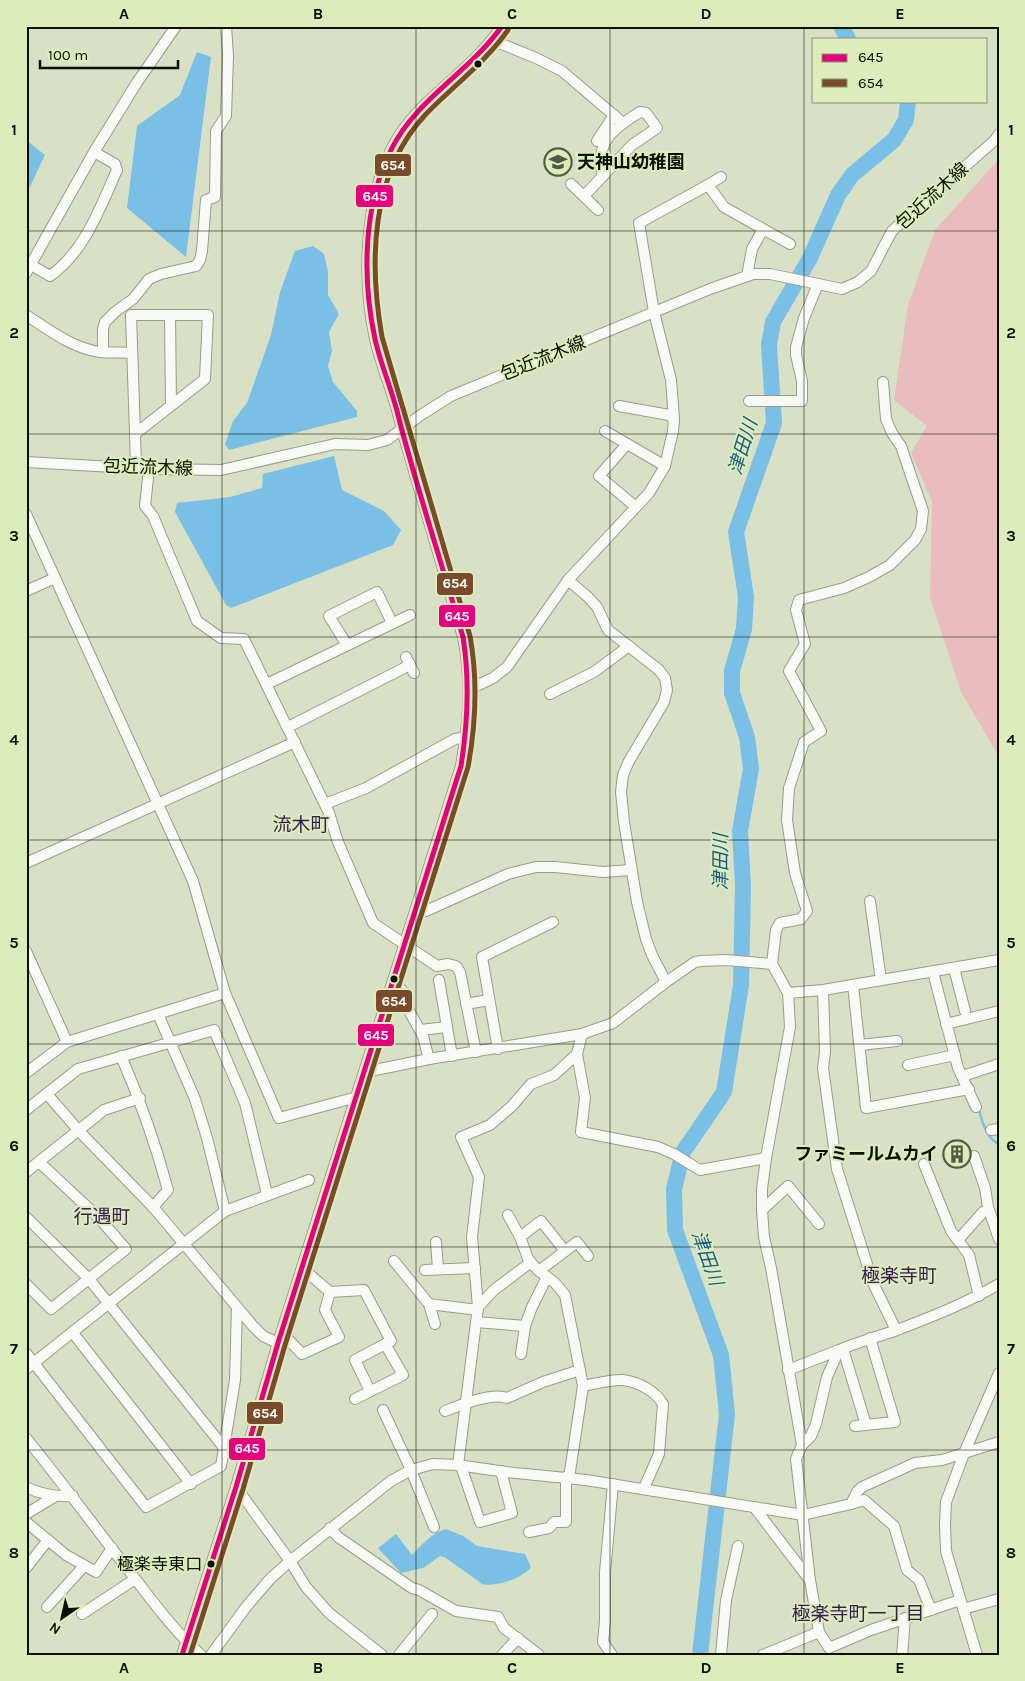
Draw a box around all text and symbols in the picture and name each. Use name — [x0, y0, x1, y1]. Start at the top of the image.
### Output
text: A — [119, 4, 129, 23]
text: B — [313, 4, 323, 23]
text: C — [507, 4, 517, 23]
text: D — [701, 4, 712, 23]
text: E — [895, 4, 905, 23]
scale bar — [40, 38, 178, 70]
legend — [812, 38, 988, 102]
text: 100 m — [48, 46, 88, 64]
text: 645 — [858, 48, 883, 66]
unlabelled marker — [473, 59, 483, 69]
text: 654 — [858, 74, 884, 92]
text: 1 — [11, 120, 17, 139]
text: 1 — [1008, 120, 1014, 139]
school or university icon: 天神山幼稚園 — [543, 147, 573, 177]
place label: 天神山幼稚園 — [577, 151, 685, 173]
line badge: 654 — [374, 153, 412, 177]
text: 654 — [381, 157, 406, 174]
street label: 包近流木線 — [891, 158, 973, 234]
line badge: 645 — [355, 184, 394, 208]
text: 645 — [363, 188, 387, 205]
text: 2 — [9, 323, 19, 342]
text: 2 — [1006, 323, 1016, 342]
street label: 包近流木線 — [497, 331, 589, 385]
water label: 津田川 — [724, 415, 762, 477]
street label: 包近流木線 — [103, 454, 193, 480]
text: 3 — [9, 526, 19, 545]
text: 3 — [1006, 526, 1016, 545]
line badge: 654 — [436, 572, 474, 596]
text: 654 — [443, 575, 468, 592]
line badge: 645 — [438, 604, 476, 628]
text: 645 — [445, 608, 469, 625]
text: 4 — [9, 730, 19, 749]
text: 4 — [1006, 730, 1016, 749]
district label: 流木町 — [272, 814, 330, 836]
water label: 津田川 — [710, 832, 732, 891]
text: 5 — [9, 933, 19, 952]
text: 5 — [1006, 933, 1016, 952]
unlabelled marker — [389, 974, 399, 984]
line badge: 654 — [375, 989, 413, 1013]
text: 654 — [382, 993, 407, 1010]
line badge: 645 — [357, 1023, 395, 1047]
text: 645 — [364, 1027, 388, 1044]
text: 6 — [9, 1136, 19, 1155]
text: 6 — [1006, 1136, 1016, 1155]
building icon: ファミールムカイ — [942, 1139, 972, 1169]
place label: ファミールムカイ — [794, 1143, 938, 1165]
district label: 行遇町 — [73, 1206, 131, 1228]
water label: 津田川 — [687, 1227, 728, 1290]
district label: 極楽寺町 — [861, 1265, 937, 1287]
text: 7 — [10, 1339, 18, 1358]
text: 7 — [1007, 1339, 1015, 1358]
line badge: 654 — [246, 1401, 284, 1425]
text: 654 — [253, 1405, 278, 1422]
line badge: 645 — [228, 1437, 266, 1461]
text: 645 — [235, 1440, 259, 1457]
text: 8 — [9, 1543, 19, 1562]
text: 8 — [1006, 1543, 1016, 1562]
place label: 極楽寺東口 — [117, 1554, 202, 1574]
marker: 極楽寺東口 — [206, 1559, 216, 1569]
north arrow — [38, 1594, 88, 1644]
district label: 極楽寺町一丁目 — [791, 1603, 925, 1625]
text: N — [46, 1619, 64, 1638]
text: A — [119, 1658, 129, 1677]
text: B — [313, 1658, 323, 1677]
text: C — [507, 1658, 517, 1677]
text: D — [701, 1658, 712, 1677]
text: E — [895, 1658, 905, 1677]

